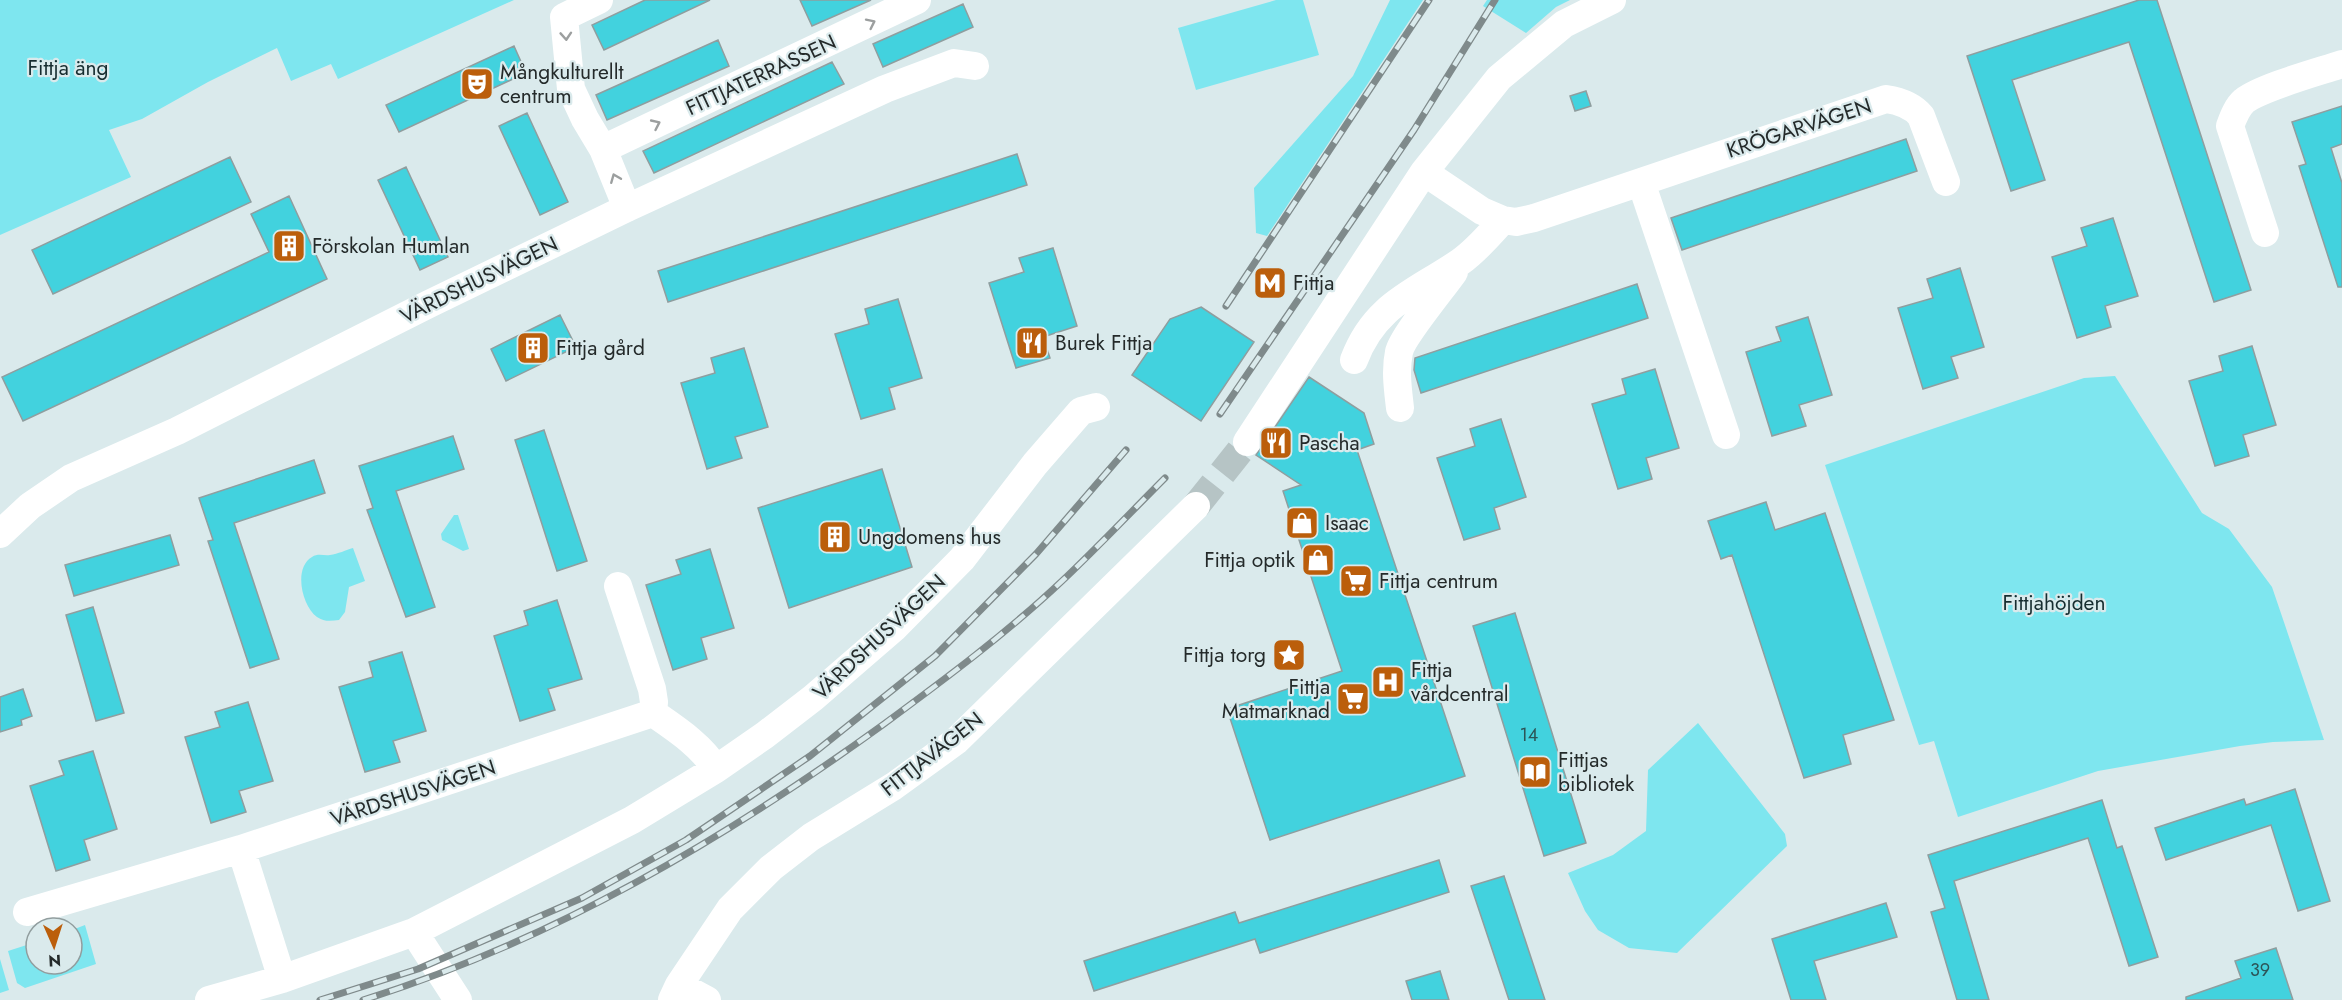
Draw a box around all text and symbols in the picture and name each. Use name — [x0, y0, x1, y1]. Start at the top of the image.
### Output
one-way arrow — [864, 19, 875, 30]
street label: FITTJATERRASSEN — [681, 27, 841, 123]
one-way arrow — [559, 32, 572, 41]
park label: Fittja äng — [28, 53, 108, 83]
place label: Mångkulturellt centrum — [500, 57, 624, 111]
theatre icon: Mångkulturellt centrum — [459, 66, 495, 102]
street label: KRÖGARVÄGEN — [1723, 90, 1875, 166]
one-way arrow — [650, 120, 661, 132]
one-way arrow — [610, 174, 622, 185]
building icon: Förskolan Humlan — [271, 228, 307, 264]
street label: VÄRDSHUSVÄGEN — [395, 229, 563, 331]
place label: Förskolan Humlan — [312, 231, 470, 261]
metro station icon: Fittja — [1252, 265, 1288, 301]
place label: Fittja — [1293, 268, 1334, 298]
restaurant icon: Burek Fittja — [1014, 325, 1050, 361]
place label: Burek Fittja — [1055, 328, 1152, 358]
building icon: Fittja gård — [515, 330, 551, 366]
place label: Fittja gård — [556, 333, 645, 363]
restaurant icon: Pascha — [1258, 425, 1294, 461]
place label: Pascha — [1299, 428, 1360, 458]
shop icon: Isaac — [1284, 505, 1320, 541]
place label: Isaac — [1325, 508, 1369, 538]
building icon: Ungdomens hus — [817, 519, 853, 555]
place label: Ungdomens hus — [858, 522, 1001, 552]
shop icon: Fittja optik — [1300, 542, 1336, 578]
place label: Fittja optik — [1204, 545, 1296, 575]
supermarket icon: Fittja centrum — [1338, 563, 1374, 599]
place label: Fittja centrum — [1379, 566, 1498, 596]
street label: VÄRDSHUSVÄGEN — [806, 567, 952, 707]
park label: Fittjahöjden — [2003, 588, 2105, 618]
place icon: Fittja torg — [1271, 637, 1307, 673]
place label: Fittja torg — [1183, 640, 1266, 670]
place label: Fittja vårdcentral — [1411, 655, 1509, 709]
hospital icon: Fittja vårdcentral — [1370, 664, 1406, 700]
place label: Fittja Matmarknad — [1222, 672, 1330, 726]
supermarket icon: Fittja Matmarknad — [1335, 681, 1371, 717]
street label: FITTJAVÄGEN — [875, 705, 989, 803]
house number: 14 — [1520, 722, 1538, 748]
place label: Fittjas bibliotek — [1558, 745, 1635, 799]
street label: VÄRDSHUSVÄGEN — [327, 752, 499, 834]
library icon: Fittjas bibliotek — [1517, 754, 1553, 790]
north arrow — [24, 916, 84, 976]
text: N — [48, 949, 62, 972]
house number: 39 — [2250, 957, 2270, 983]

